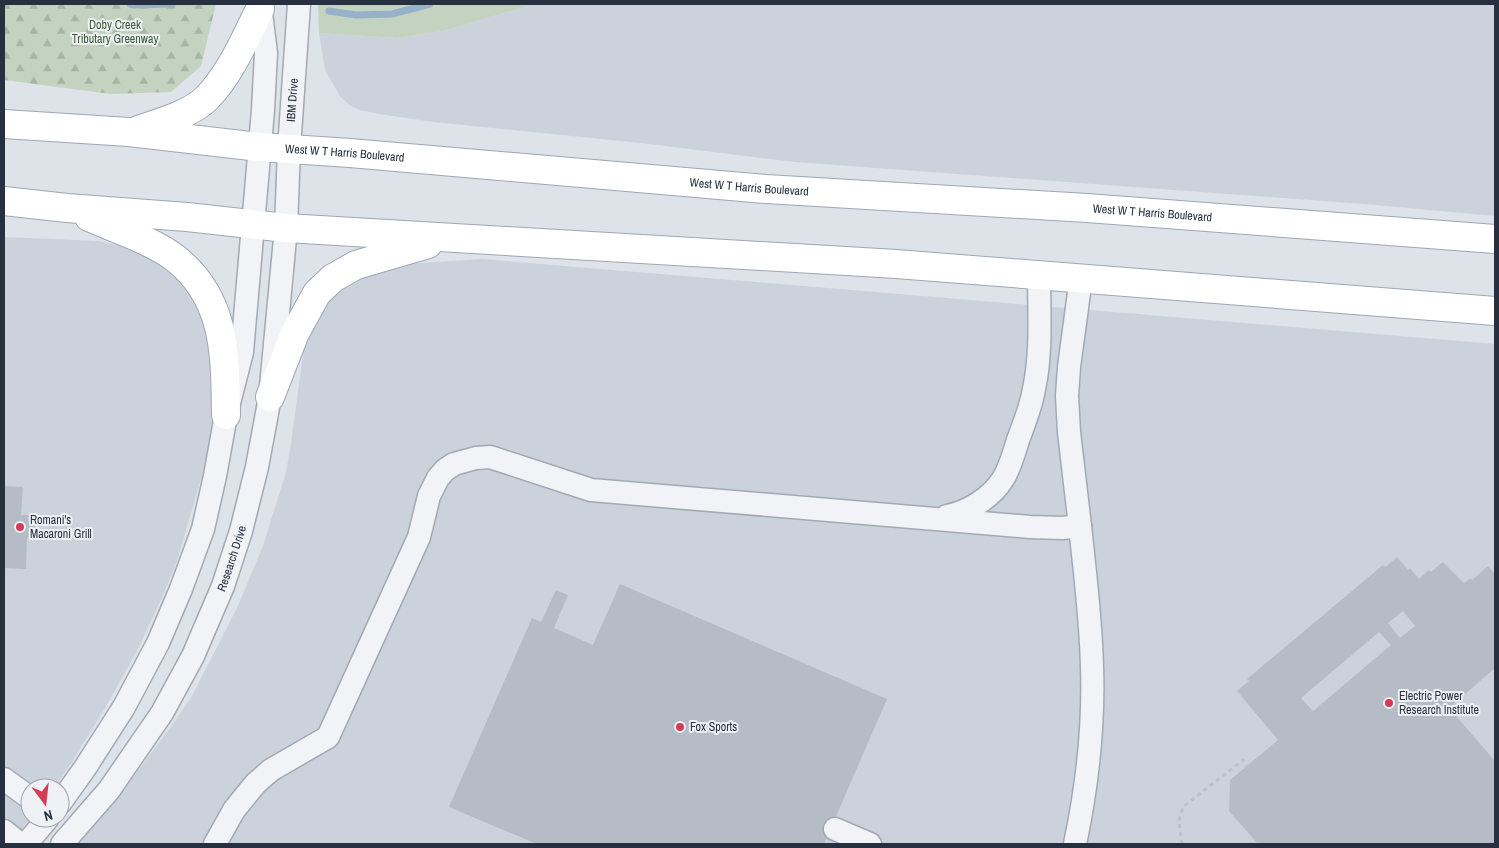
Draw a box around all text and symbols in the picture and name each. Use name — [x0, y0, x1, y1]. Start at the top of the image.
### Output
park label: Doby Creek Tributary Greenway — [72, 17, 158, 47]
street label: IBM Drive — [283, 78, 302, 122]
street label: West W T Harris Boulevard — [285, 141, 405, 166]
street label: West W T Harris Boulevard — [689, 174, 809, 200]
street label: West W T Harris Boulevard — [1092, 200, 1213, 225]
place label: Romani's Macaroni Grill — [30, 512, 92, 542]
marker: Romani's Macaroni Grill — [14, 521, 26, 533]
street label: Research Drive — [214, 524, 250, 594]
place label: Electric Power Research Institute — [1399, 688, 1479, 718]
marker: Electric Power Research Institute — [1383, 697, 1395, 709]
place label: Fox Sports — [690, 719, 737, 735]
marker: Fox Sports — [674, 721, 686, 733]
north arrow — [20, 778, 70, 828]
text: N — [42, 806, 55, 825]

